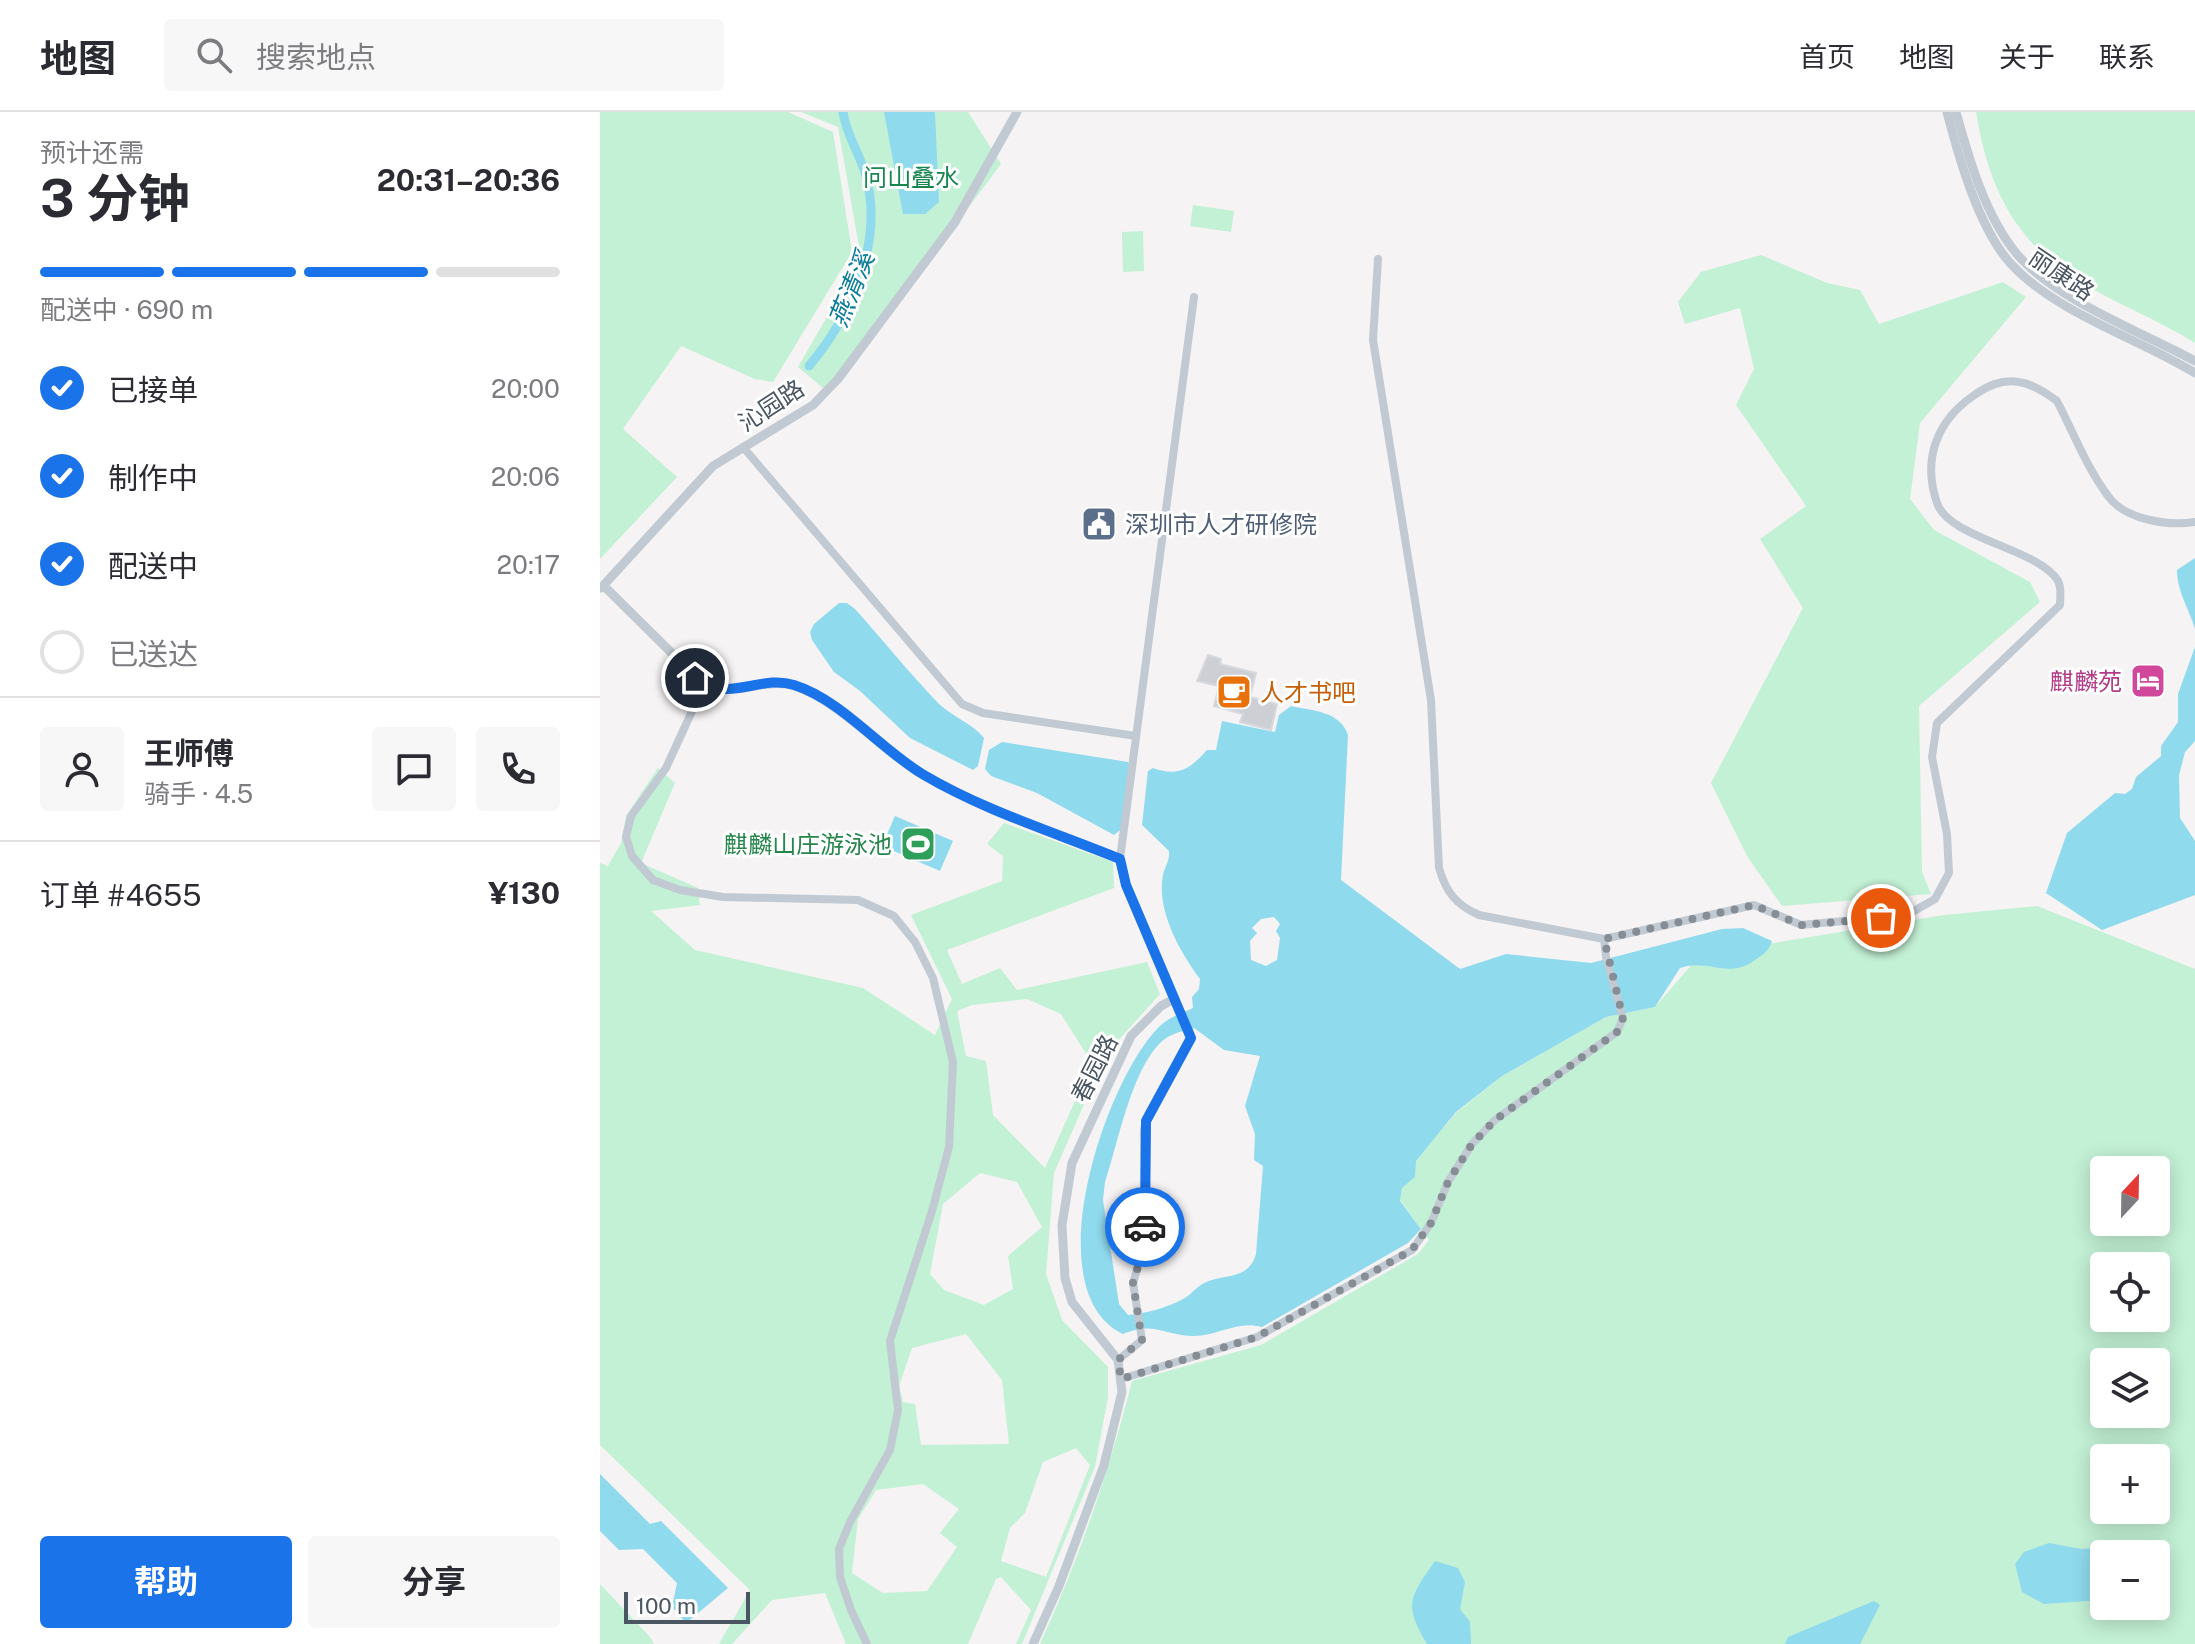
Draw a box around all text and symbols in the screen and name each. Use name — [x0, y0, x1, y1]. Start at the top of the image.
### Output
search box — [164, 19, 724, 91]
icon: search — [192, 33, 236, 77]
text: 地图 — [40, 36, 116, 81]
text: 搜索地点 — [256, 39, 376, 75]
text: 首页 — [1799, 40, 1855, 73]
text: 地图 — [1899, 40, 1955, 73]
text: 关于 — [1999, 40, 2055, 73]
text: 联系 — [2099, 40, 2155, 73]
text: 预计还需 — [40, 137, 144, 168]
text: 20:31–20:36 — [377, 162, 560, 198]
park label: 问山叠水 — [863, 163, 959, 191]
text: 3 分钟 — [40, 168, 190, 229]
street label: 丽康路 — [2024, 242, 2100, 306]
water label: 燕清溪 — [822, 244, 881, 331]
text: 配送中 · 690 m — [40, 294, 213, 325]
icon: check — [40, 366, 84, 410]
text: 已接单 — [108, 372, 198, 408]
text: 20:00 — [491, 373, 560, 404]
street label: 沁园路 — [733, 374, 809, 436]
icon: check — [40, 454, 84, 498]
text: 制作中 — [108, 460, 198, 496]
text: 20:06 — [491, 461, 560, 492]
public building icon: 深圳市人才研修院 — [1080, 505, 1118, 543]
place label: 深圳市人才研修院 — [1125, 510, 1317, 538]
icon: check — [40, 542, 84, 586]
text: 配送中 — [108, 548, 198, 584]
text: 20:17 — [497, 549, 560, 580]
text: 已送达 — [108, 636, 198, 672]
pin — [661, 644, 729, 712]
icon: home — [673, 656, 717, 700]
hotel icon: 麒麟苑 — [2129, 662, 2167, 700]
place label: 麒麟苑 — [2050, 667, 2122, 695]
cafe icon: 人才书吧 — [1215, 673, 1253, 711]
place label: 人才书吧 — [1260, 678, 1356, 706]
button: person — [40, 727, 124, 811]
button: chat — [372, 727, 456, 811]
button: phone — [476, 727, 560, 811]
text: 王师傅 — [144, 735, 234, 771]
text: 骑手 · 4.5 — [144, 778, 253, 809]
sports icon: 麒麟山庄游泳池 — [899, 825, 937, 863]
place label: 麒麟山庄游泳池 — [724, 830, 892, 858]
text: ¥130 — [488, 875, 560, 911]
text: 订单 #4655 — [40, 877, 201, 913]
pin — [1847, 884, 1915, 952]
icon: bag — [1859, 896, 1903, 940]
street label: 春园路 — [1065, 1030, 1123, 1106]
north arrow — [2090, 1156, 2170, 1236]
map controls — [2090, 1156, 2170, 1620]
courier — [1105, 1187, 1185, 1267]
icon: car — [1123, 1205, 1167, 1249]
button: locate — [2090, 1252, 2170, 1332]
button: layers — [2090, 1348, 2170, 1428]
button: + — [2090, 1444, 2170, 1524]
button: 帮助 — [40, 1536, 292, 1628]
button: 分享 — [308, 1536, 560, 1628]
button: − — [2090, 1540, 2170, 1620]
scale bar — [624, 1588, 750, 1624]
text: 100 m — [636, 1593, 696, 1619]

